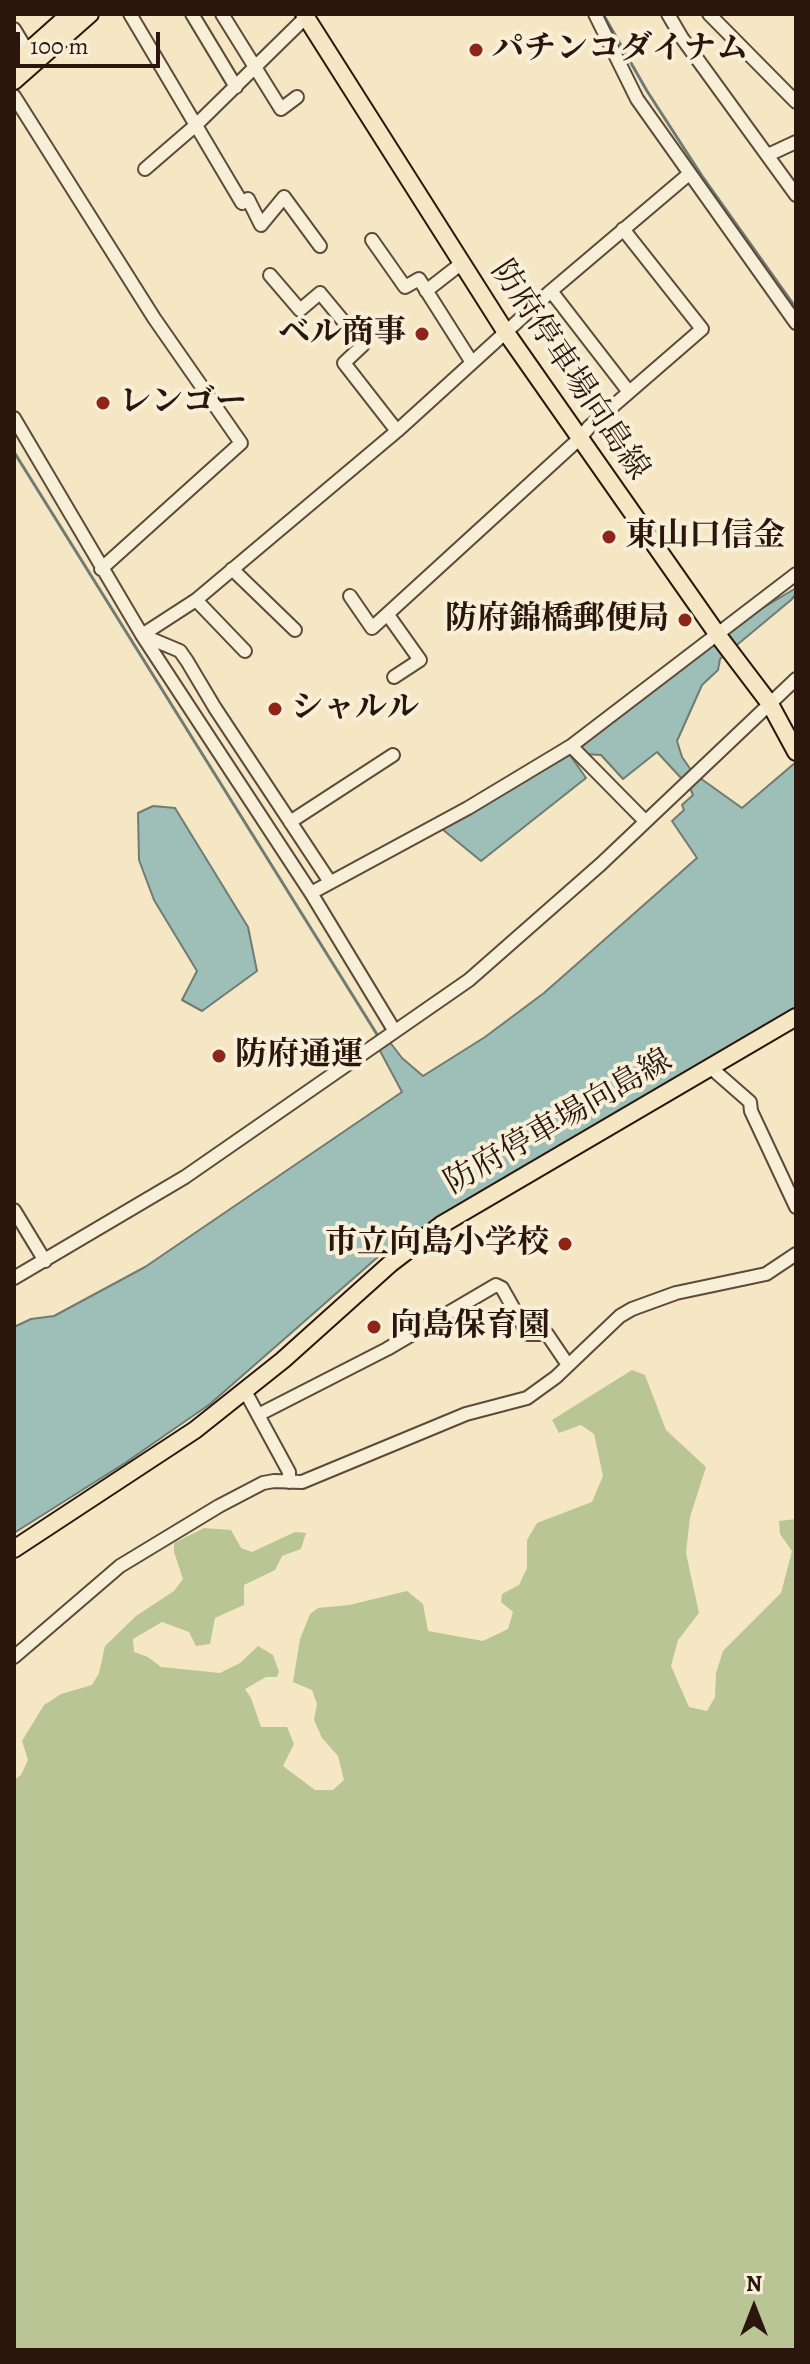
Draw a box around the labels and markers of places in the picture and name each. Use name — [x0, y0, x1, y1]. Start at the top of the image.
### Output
place label: パチンコダイナム — [492, 31, 748, 69]
marker: パチンコダイナム — [467, 41, 485, 59]
place label: ベル商事 — [278, 315, 406, 353]
marker: ベル商事 — [413, 325, 431, 343]
place label: レンゴー — [119, 384, 247, 422]
marker: レンゴー — [94, 394, 112, 412]
place label: 東山口信金 — [625, 518, 785, 556]
marker: 東山口信金 — [600, 528, 618, 546]
place label: 防府錦橋郵便局 — [445, 601, 669, 639]
marker: 防府錦橋郵便局 — [676, 611, 694, 629]
place label: シャルル — [291, 690, 419, 728]
marker: シャルル — [266, 700, 284, 718]
place label: 防府通運 — [235, 1037, 363, 1075]
marker: 防府通運 — [210, 1047, 228, 1065]
place label: 市立向島小学校 — [325, 1225, 549, 1263]
marker: 市立向島小学校 — [556, 1235, 574, 1253]
place label: 向島保育園 — [390, 1308, 550, 1346]
marker: 向島保育園 — [365, 1318, 383, 1336]

